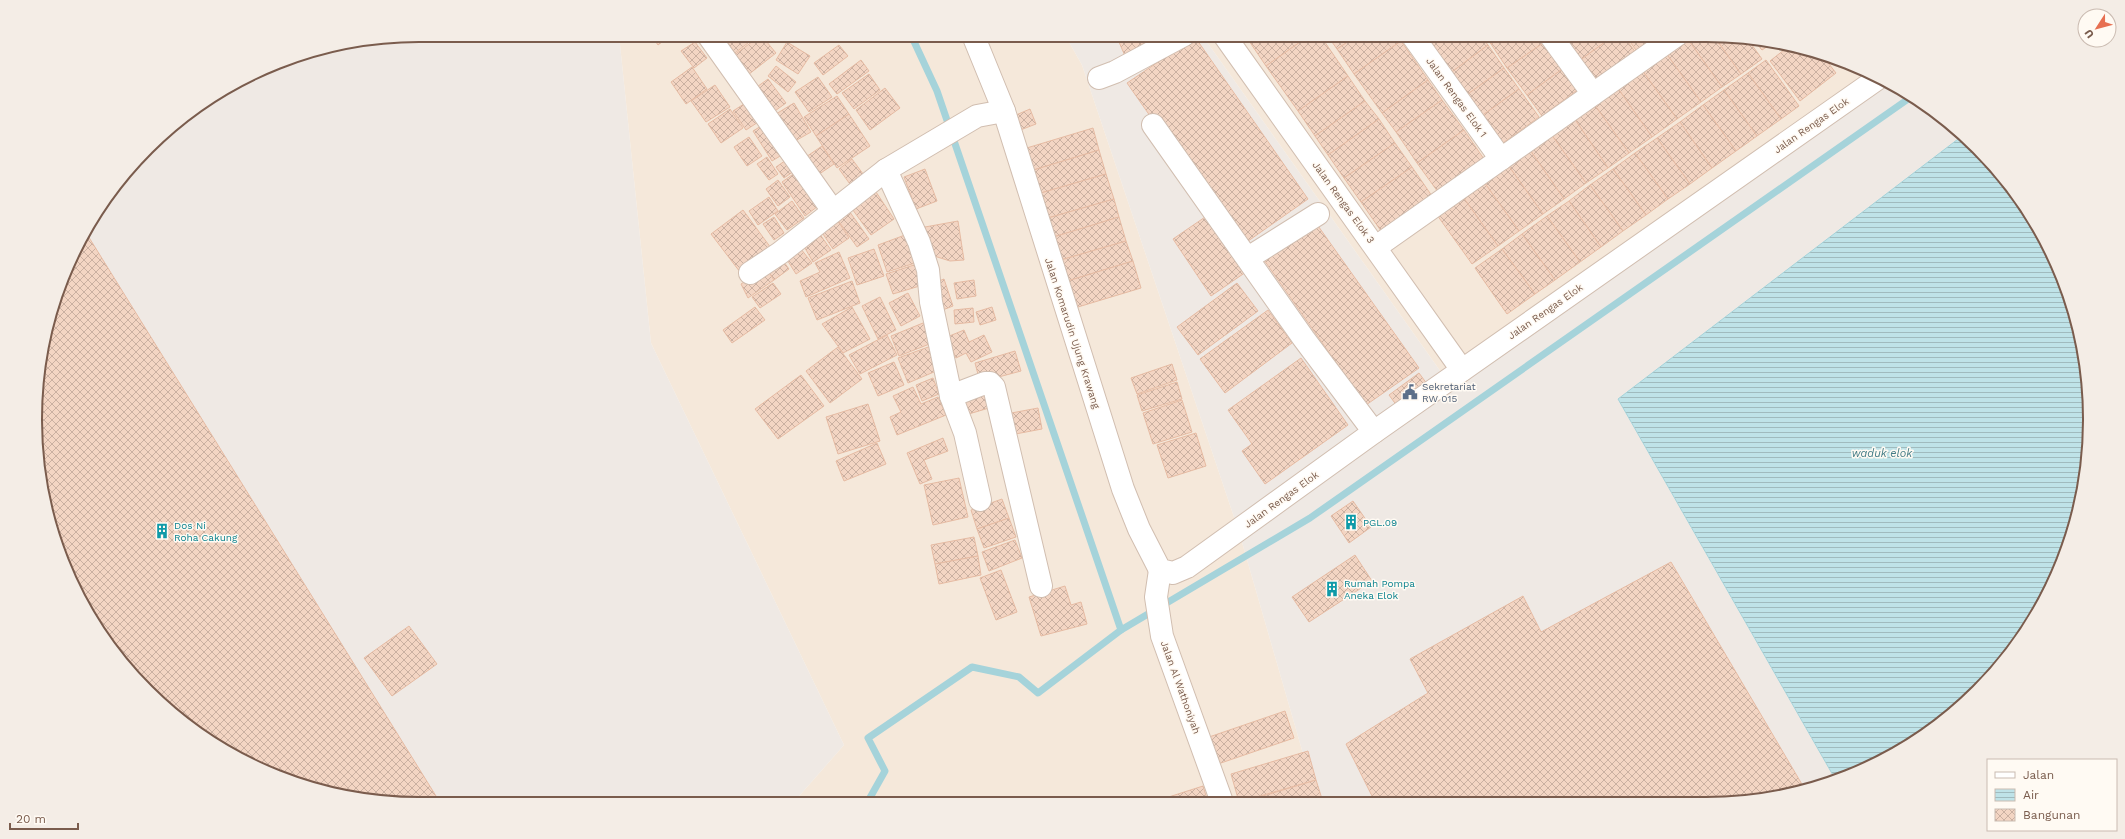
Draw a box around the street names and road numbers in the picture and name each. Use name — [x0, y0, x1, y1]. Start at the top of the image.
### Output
street label: Jalan Rengas Elok 1 — [1424, 55, 1489, 139]
street label: Jalan Rengas Elok — [1772, 95, 1851, 155]
street label: Jalan Rengas Elok 3 — [1310, 160, 1377, 245]
street label: Jalan Komarudin Ujung Krawang — [1043, 256, 1102, 411]
street label: Jalan Rengas Elok — [1506, 281, 1585, 341]
street label: Jalan Rengas Elok — [1242, 469, 1321, 530]
street label: Jalan Al Wathoniyah — [1159, 639, 1203, 735]

